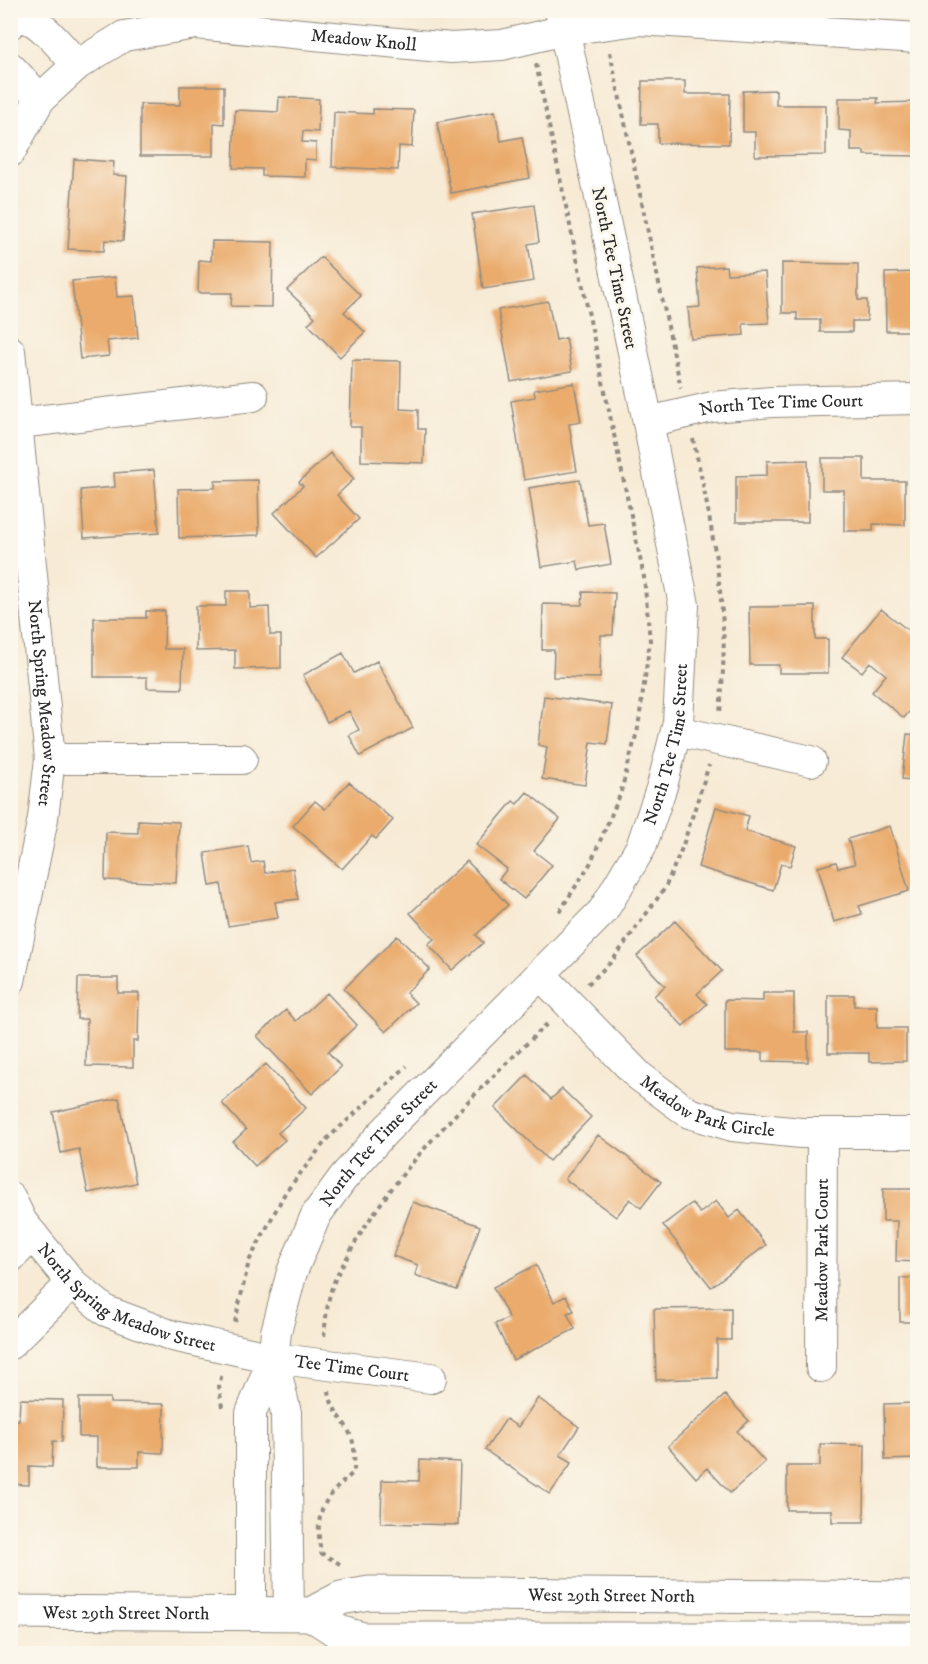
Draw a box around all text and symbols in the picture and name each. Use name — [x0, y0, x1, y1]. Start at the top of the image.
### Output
street label: Meadow Knoll — [310, 25, 418, 57]
street label: North Tee Time Street — [586, 185, 642, 351]
street label: North Tee Time Court — [697, 390, 864, 422]
street label: North Spring Meadow Street — [22, 599, 60, 808]
street label: North Tee Time Street — [639, 663, 693, 828]
street label: Meadow Park Circle — [635, 1071, 776, 1142]
street label: North Tee Time Street — [316, 1075, 442, 1211]
street label: Meadow Park Court — [811, 1178, 834, 1322]
street label: North Spring Meadow Street — [32, 1239, 218, 1357]
street label: Tee Time Court — [293, 1351, 411, 1387]
street label: West 29th Street North — [527, 1584, 696, 1608]
street label: West 29th Street North — [41, 1602, 210, 1625]

